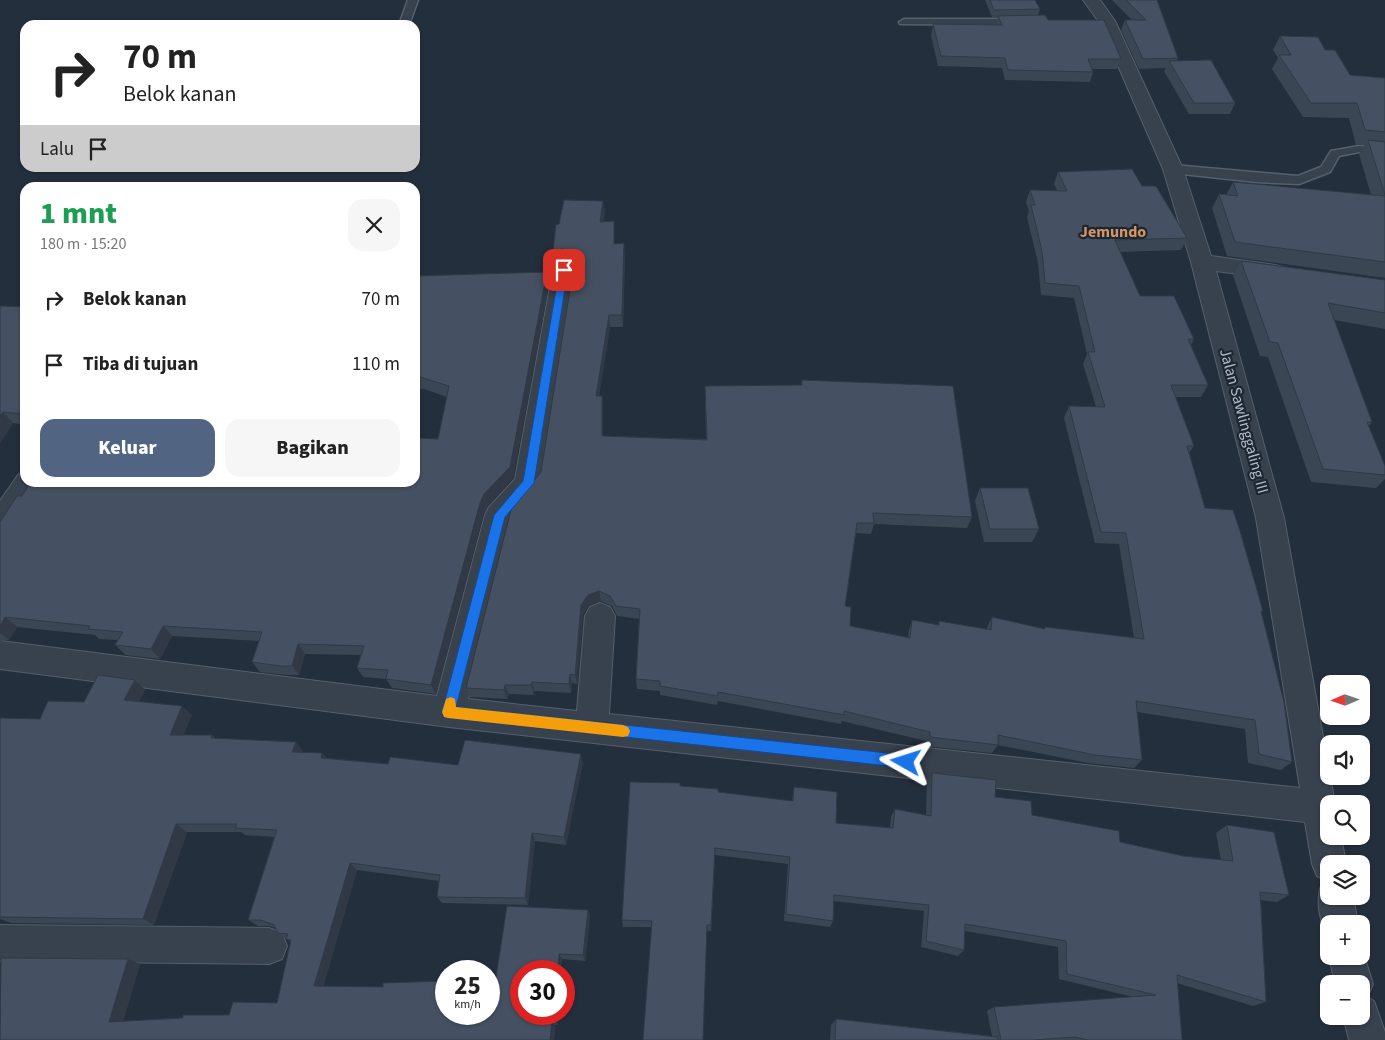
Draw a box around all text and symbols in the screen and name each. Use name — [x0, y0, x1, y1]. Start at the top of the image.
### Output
text: 70 m — [123, 32, 197, 82]
icon: right — [40, 40, 105, 105]
text: Belok kanan — [123, 78, 237, 110]
icon: arrive — [84, 135, 112, 163]
text: Lalu — [40, 136, 74, 163]
text: 1 mnt — [40, 192, 117, 235]
button: close — [348, 199, 400, 251]
district label: Jemundo — [1080, 221, 1146, 243]
text: 180 m · 15:20 — [40, 233, 127, 255]
pin — [543, 249, 585, 291]
icon: arrive — [550, 256, 578, 284]
icon: right — [40, 286, 68, 314]
text: Belok kanan — [83, 286, 187, 313]
text: 70 m — [362, 286, 400, 313]
street label: Jalan Sawlinggaling III — [1214, 346, 1274, 496]
icon: arrive — [40, 351, 68, 379]
text: Tiba di tujuan — [83, 351, 198, 378]
text: 110 m — [352, 351, 400, 378]
button: Keluar — [40, 419, 215, 477]
button: Bagikan — [225, 419, 400, 477]
north arrow — [1320, 675, 1370, 725]
map controls — [1320, 675, 1370, 1025]
position arrow — [879, 735, 931, 787]
button: sound — [1320, 735, 1370, 785]
button: search — [1320, 795, 1370, 845]
button: layers — [1320, 855, 1370, 905]
button: + — [1320, 915, 1370, 965]
speed limit sign: 30 — [510, 960, 575, 1025]
text: 25 — [454, 968, 481, 1004]
button: − — [1320, 975, 1370, 1025]
text: km/h — [454, 996, 481, 1013]

